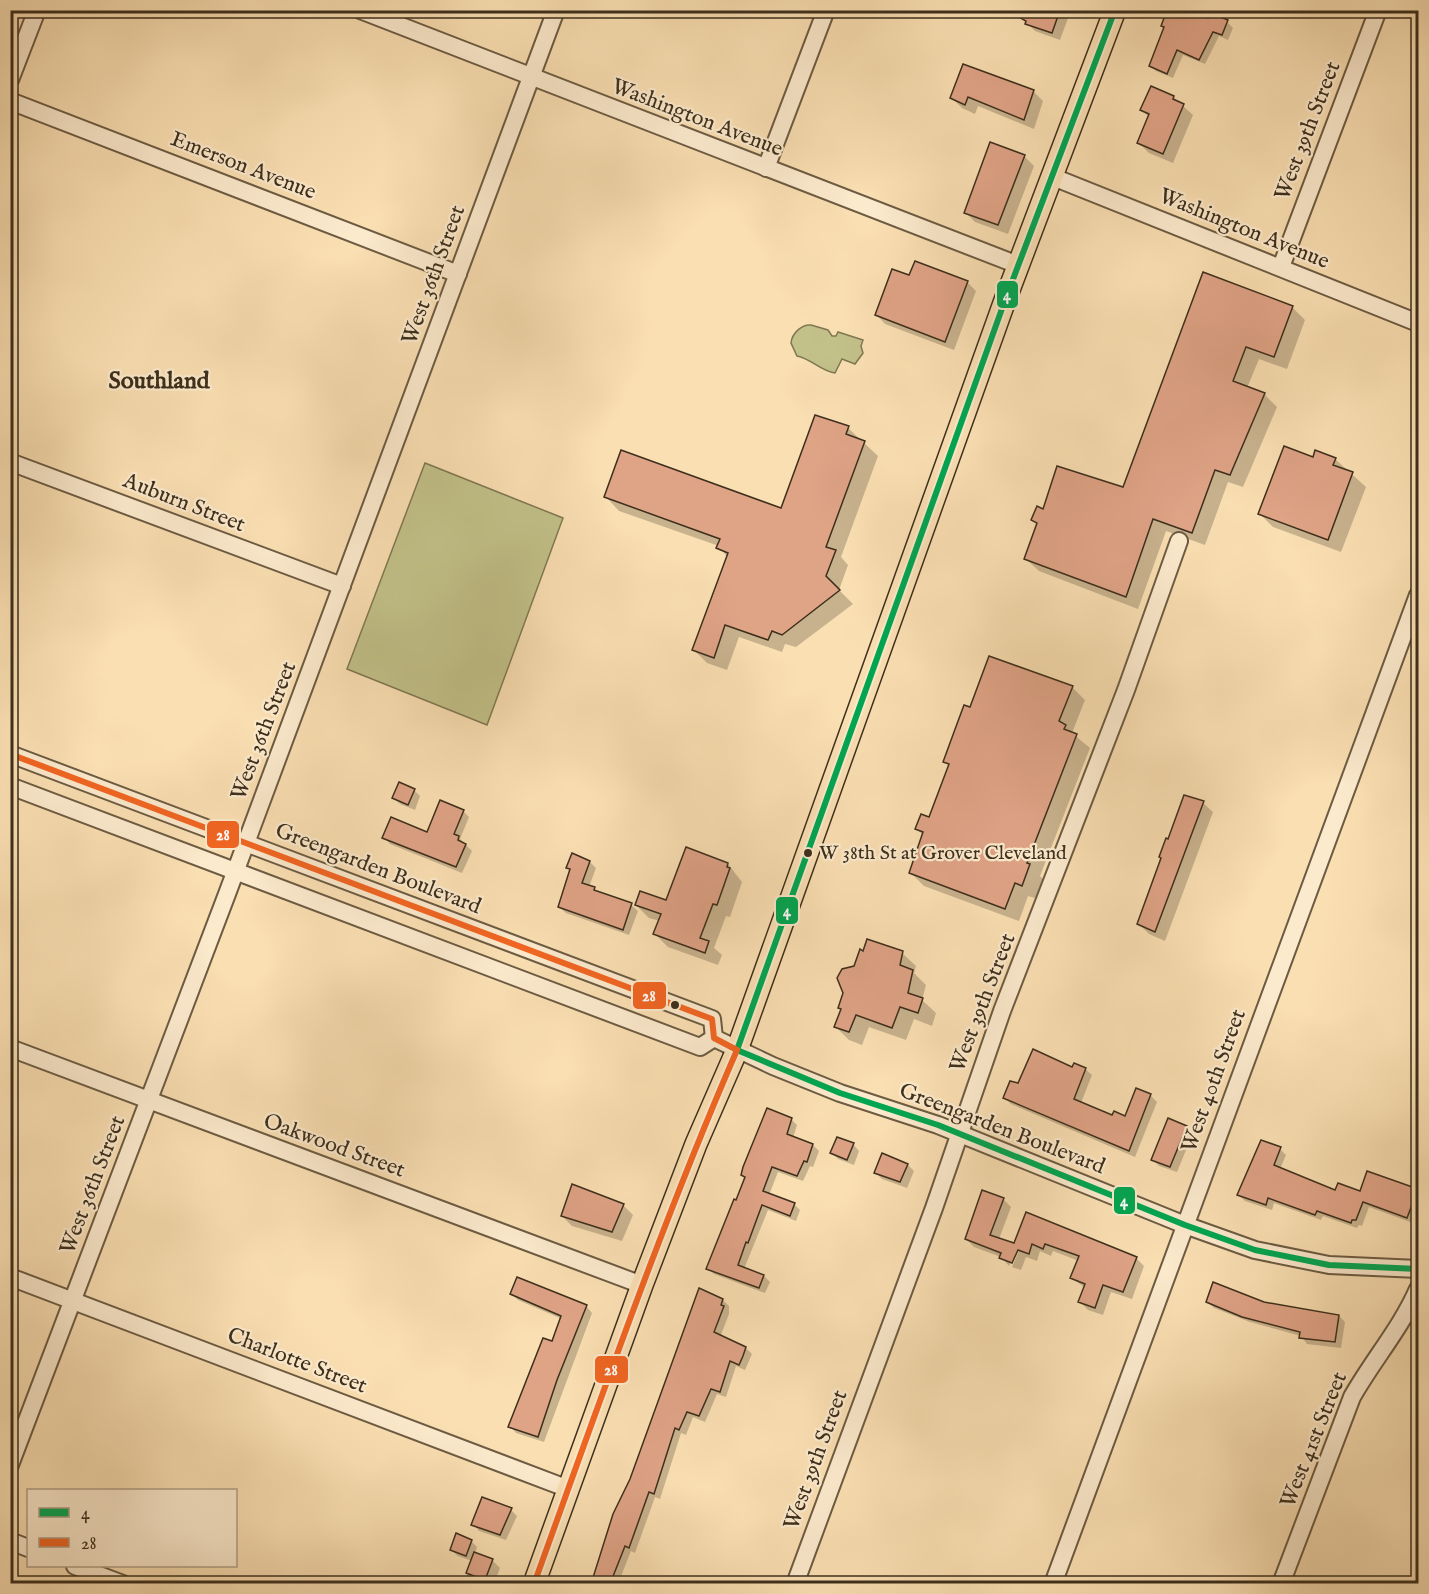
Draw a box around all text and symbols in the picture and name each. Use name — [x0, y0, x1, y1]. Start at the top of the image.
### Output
street label: West 39th Street — [1269, 57, 1347, 204]
street label: Washington Avenue — [607, 72, 787, 164]
street label: Emerson Avenue — [166, 125, 320, 207]
street label: Washington Avenue — [1155, 182, 1333, 276]
street label: West 36th Street — [396, 201, 472, 349]
line badge: 4 — [996, 280, 1019, 309]
text: 4 — [1003, 286, 1012, 306]
district label: Southland — [108, 366, 211, 397]
street label: Auburn Street — [118, 467, 249, 539]
street label: West 36th Street — [225, 657, 303, 804]
street label: Greengarden Boulevard — [271, 817, 485, 921]
line badge: 28 — [206, 820, 240, 849]
text: 28 — [216, 826, 230, 846]
place label: W 38th St at Grover Cleveland — [819, 841, 1067, 866]
marker: W 38th St at Grover Cleveland — [802, 847, 814, 859]
line badge: 4 — [775, 896, 799, 925]
text: 4 — [783, 902, 792, 922]
street label: West 39th Street — [944, 929, 1022, 1076]
line badge: 28 — [632, 981, 667, 1010]
text: 28 — [642, 987, 656, 1007]
unlabelled marker — [669, 999, 681, 1011]
street label: West 40th Street — [1175, 1005, 1253, 1156]
street label: Greengarden Boulevard — [895, 1077, 1109, 1181]
street label: Oakwood Street — [259, 1107, 409, 1185]
street label: West 36th Street — [54, 1111, 132, 1258]
line badge: 4 — [1113, 1186, 1136, 1215]
text: 4 — [1120, 1192, 1129, 1212]
street label: Charlotte Street — [223, 1322, 371, 1401]
line badge: 28 — [594, 1355, 629, 1384]
text: 28 — [604, 1361, 618, 1381]
street label: West 41st Street — [1274, 1368, 1354, 1512]
street label: West 39th Street — [778, 1386, 854, 1534]
legend — [27, 1489, 237, 1567]
text: 4 — [81, 1503, 90, 1526]
text: 28 — [81, 1533, 97, 1556]

